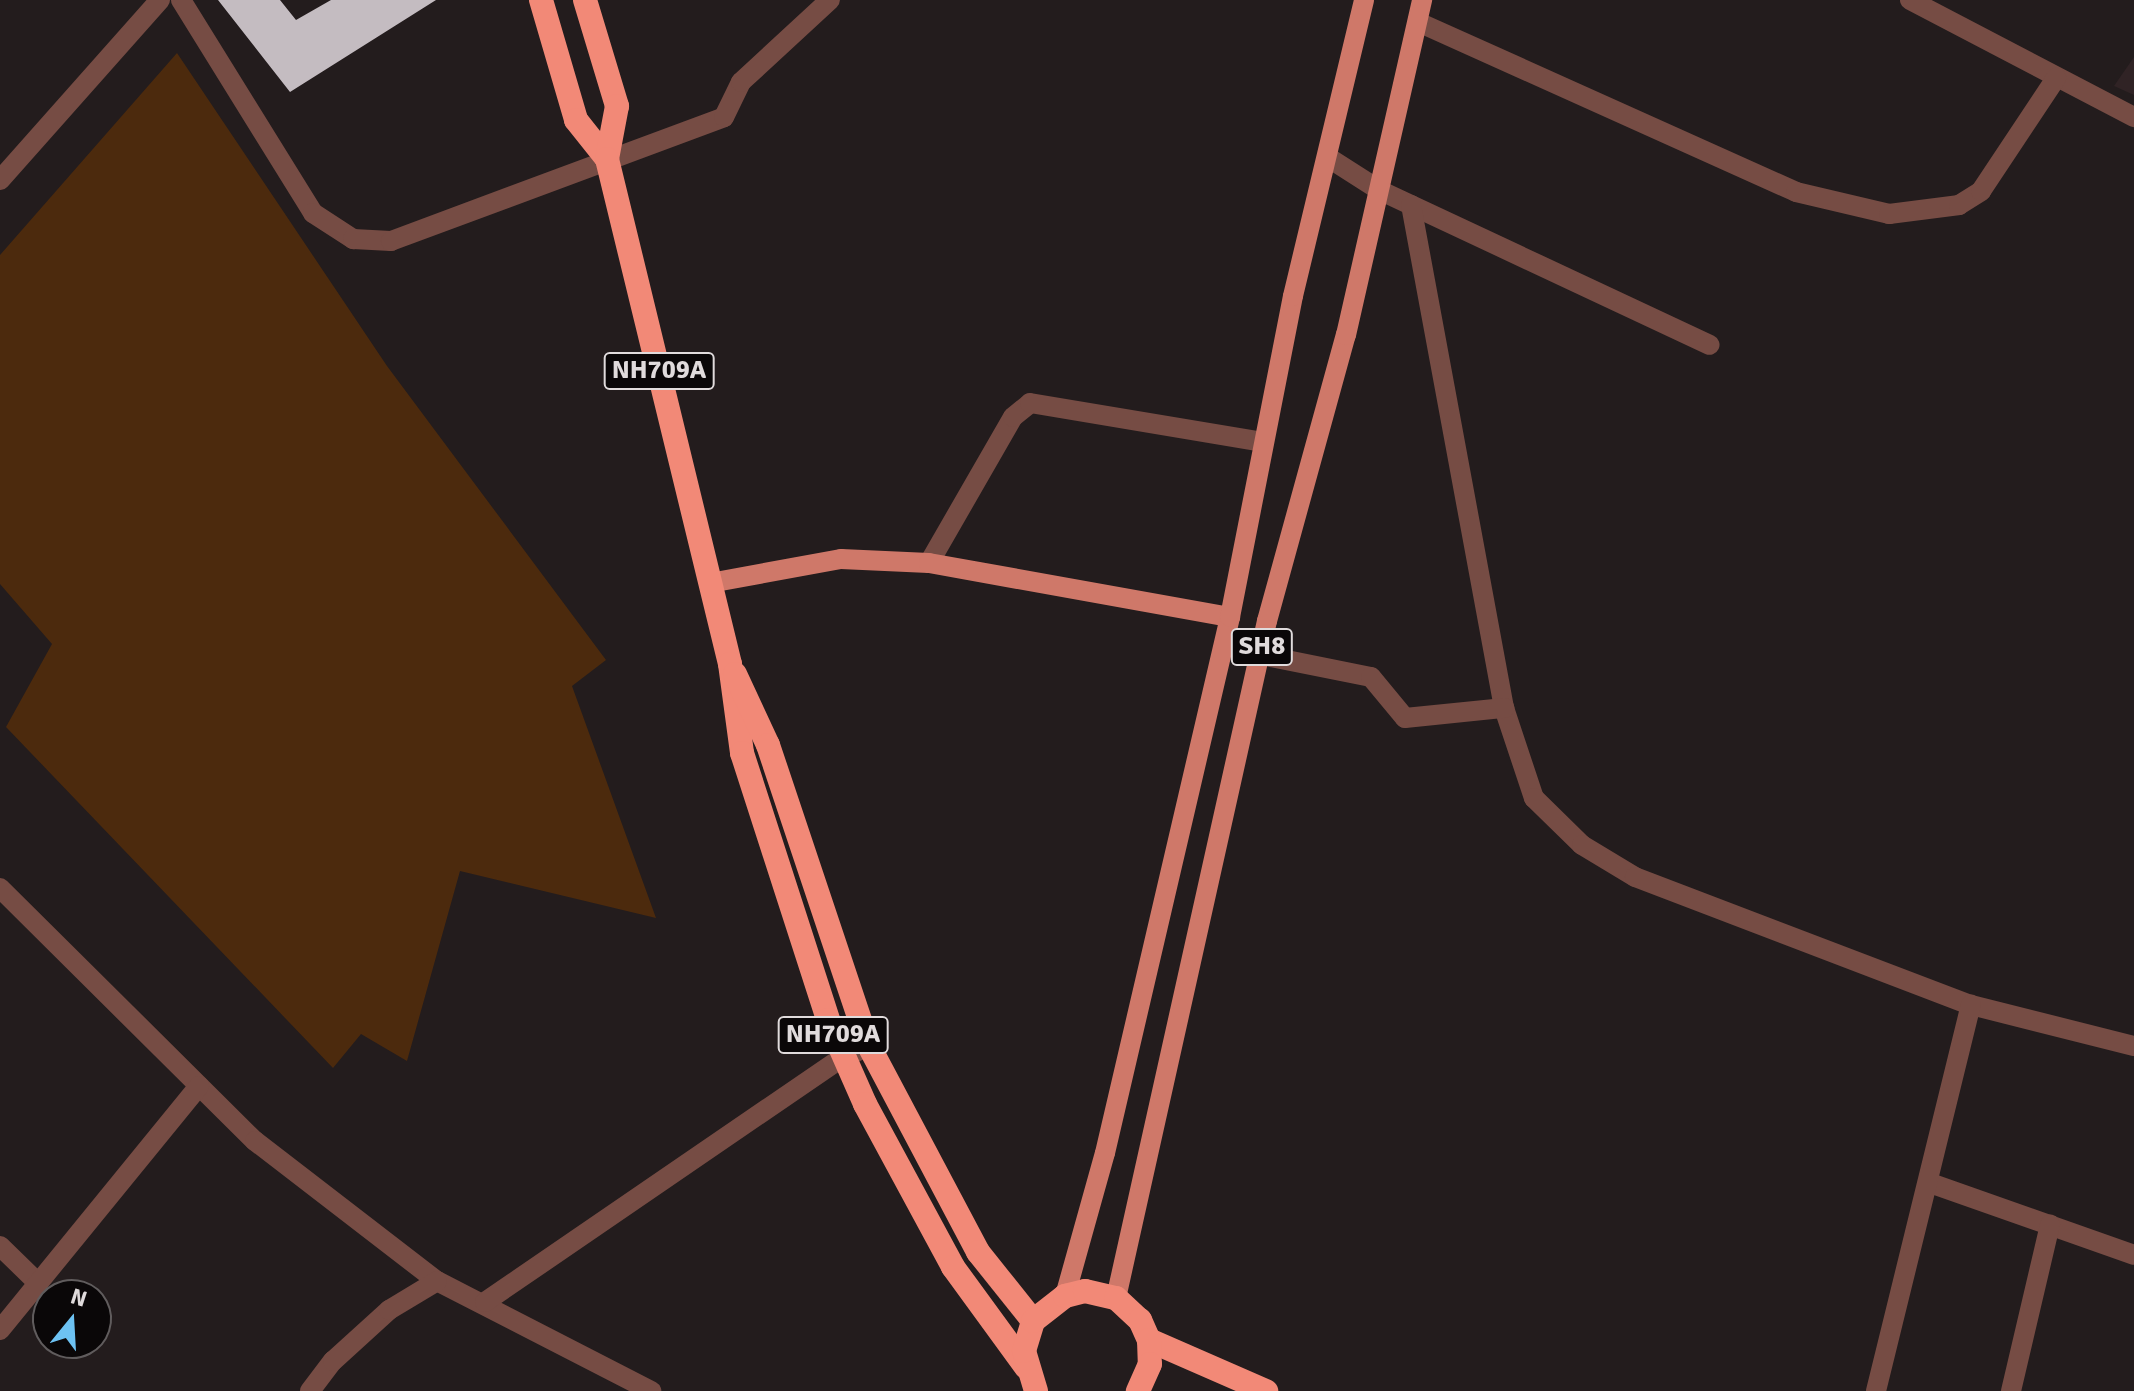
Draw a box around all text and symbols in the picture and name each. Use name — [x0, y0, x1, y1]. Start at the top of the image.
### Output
road number: NH709A — [603, 349, 715, 393]
road number: SH8 — [1230, 625, 1294, 669]
road number: NH709A — [777, 1013, 889, 1057]
north arrow — [32, 1279, 112, 1359]
text: N — [67, 1282, 90, 1313]

